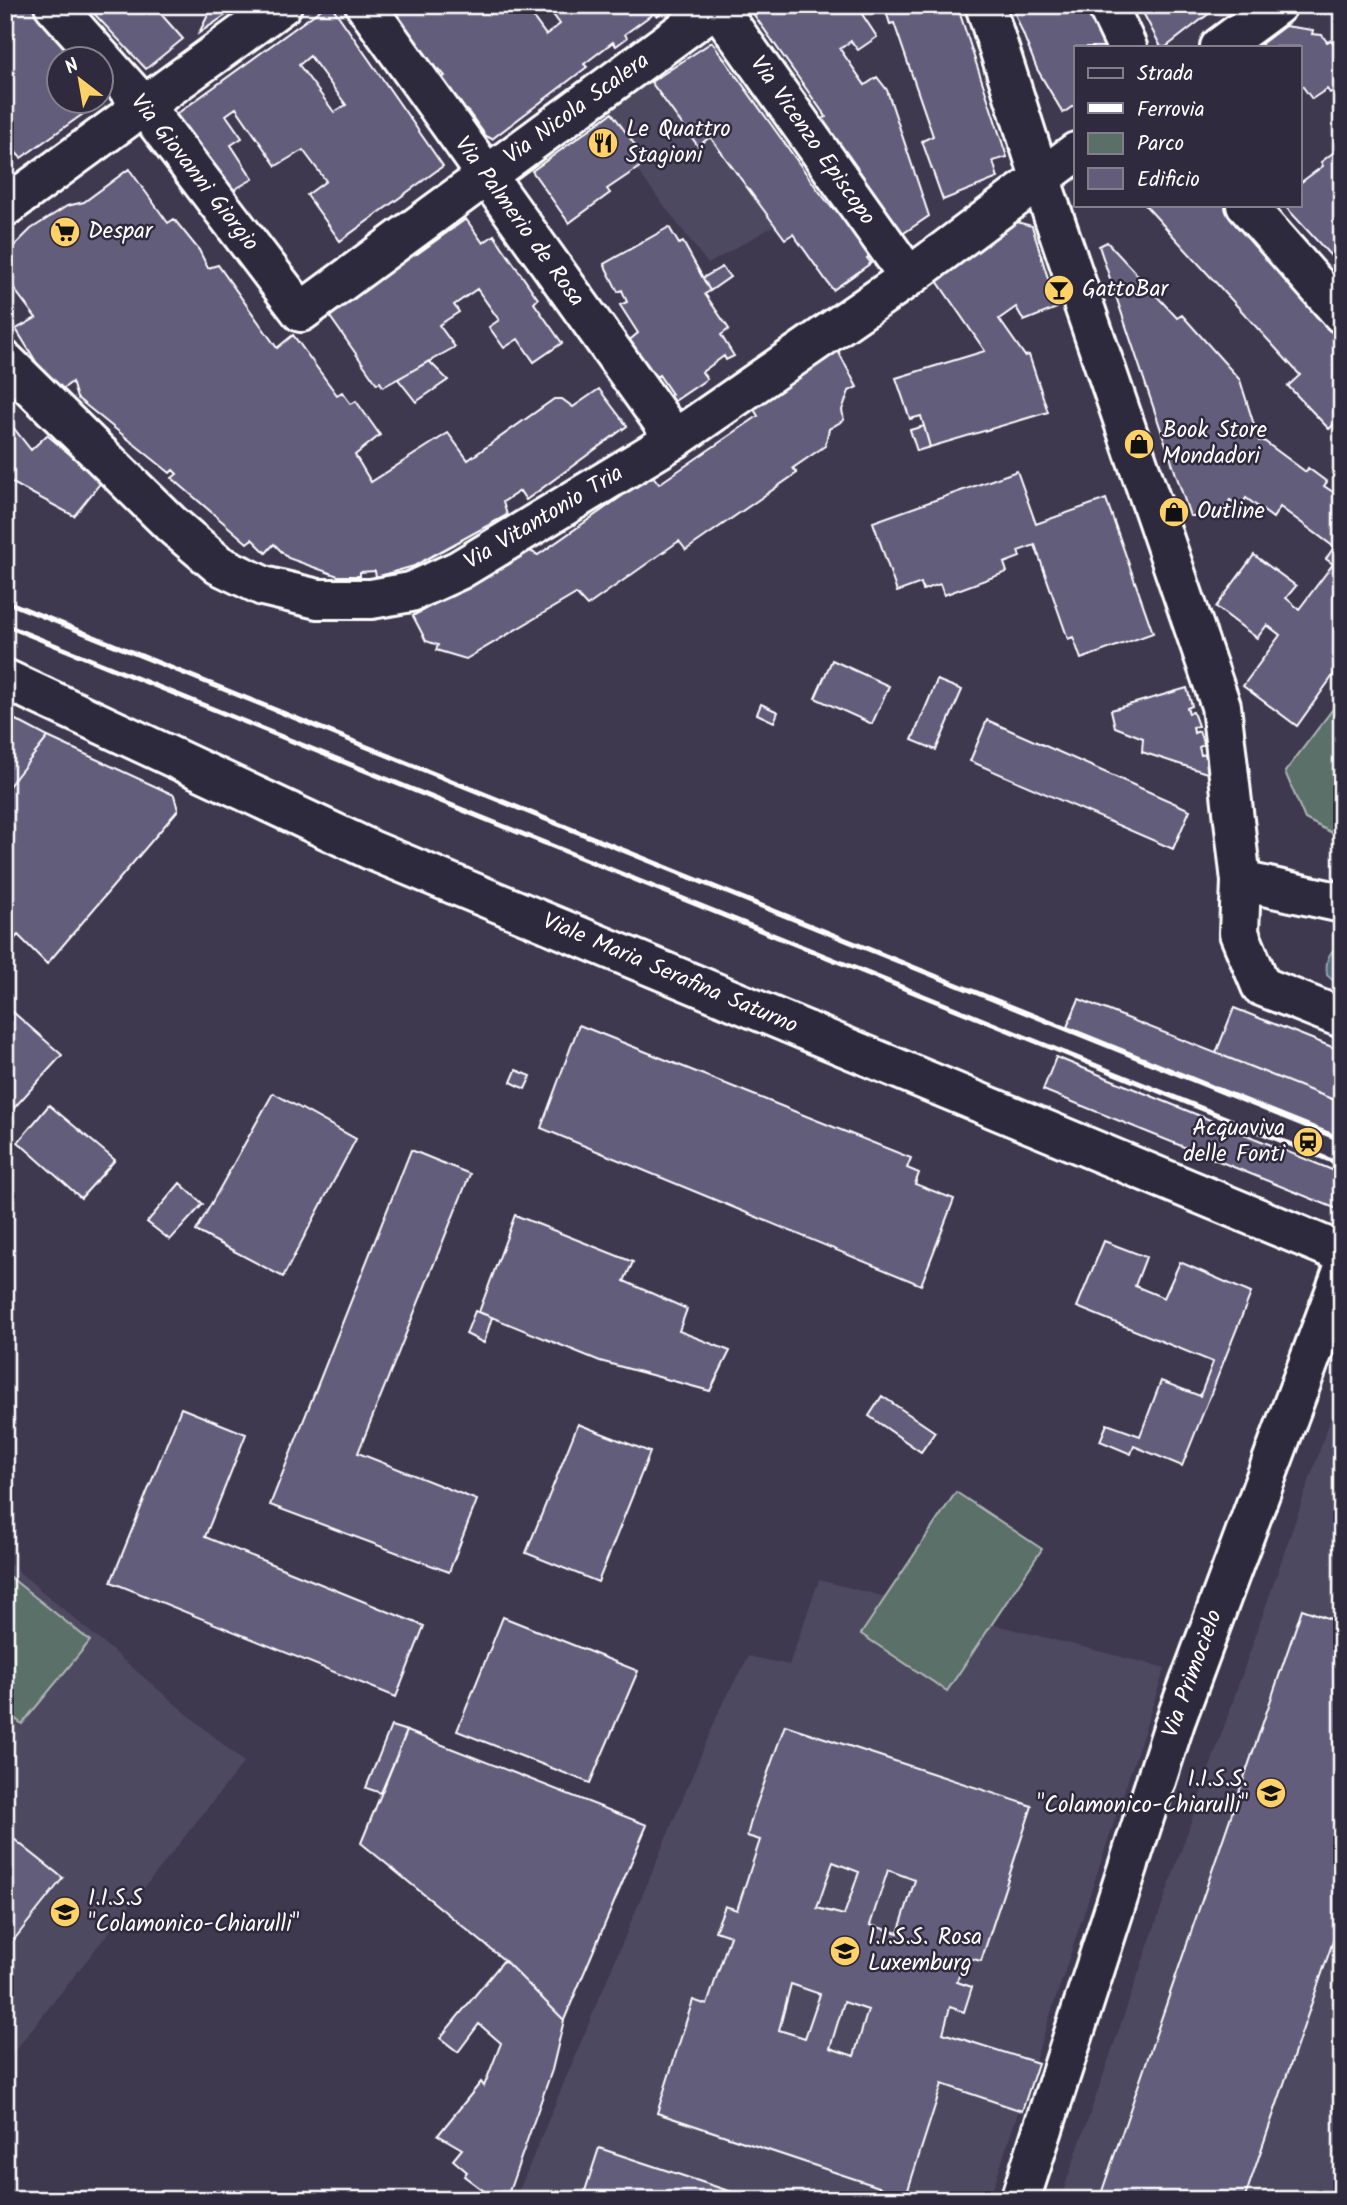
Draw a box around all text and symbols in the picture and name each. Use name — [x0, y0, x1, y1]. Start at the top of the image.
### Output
street label: Via Nicola Scalera — [497, 44, 657, 174]
north arrow — [46, 46, 116, 116]
legend — [1074, 46, 1302, 206]
street label: Via Vicenzo Episcopo — [740, 49, 884, 233]
text: N — [59, 51, 85, 83]
text: Strada — [1137, 58, 1193, 91]
street label: Via Giovanni Giorgio — [121, 86, 267, 260]
text: Ferrovia — [1137, 94, 1205, 127]
place label: Le Quattro Stagioni — [626, 112, 731, 174]
restaurant icon: Le Quattro Stagioni — [586, 126, 620, 160]
text: Parco — [1137, 128, 1184, 161]
street label: Via Palmerio de Rosa — [445, 129, 593, 315]
text: Edificio — [1137, 164, 1200, 197]
place label: Despar — [88, 214, 154, 250]
supermarket icon: Despar — [48, 215, 82, 249]
place label: GattoBar — [1082, 272, 1169, 308]
bar icon: GattoBar — [1042, 273, 1076, 307]
place label: Book Store Mondadori — [1162, 413, 1267, 475]
shop icon: Book Store Mondadori — [1122, 427, 1156, 461]
street label: Via Vitantonio Tria — [457, 456, 631, 580]
place label: Outline — [1197, 494, 1265, 530]
shop icon: Outline — [1157, 495, 1191, 529]
street label: Viale Maria Serafina Saturno — [537, 904, 803, 1044]
place label: Acquaviva delle Fonti — [1183, 1111, 1287, 1173]
station icon: Acquaviva delle Fonti — [1291, 1125, 1325, 1159]
street label: Via Primocielo — [1153, 1605, 1233, 1743]
place label: I.I.S.S. "Colamonico-Chiarulli" — [1037, 1762, 1248, 1824]
school or university icon: I.I.S.S. "Colamonico-Chiarulli" — [1254, 1776, 1288, 1810]
place label: I.I.S.S "Colamonico-Chiarulli" — [88, 1881, 300, 1943]
school or university icon: I.I.S.S "Colamonico-Chiarulli" — [48, 1895, 82, 1929]
place label: I.I.S.S. Rosa Luxemburg — [868, 1920, 982, 1982]
school or university icon: I.I.S.S. Rosa Luxemburg — [828, 1934, 862, 1968]

